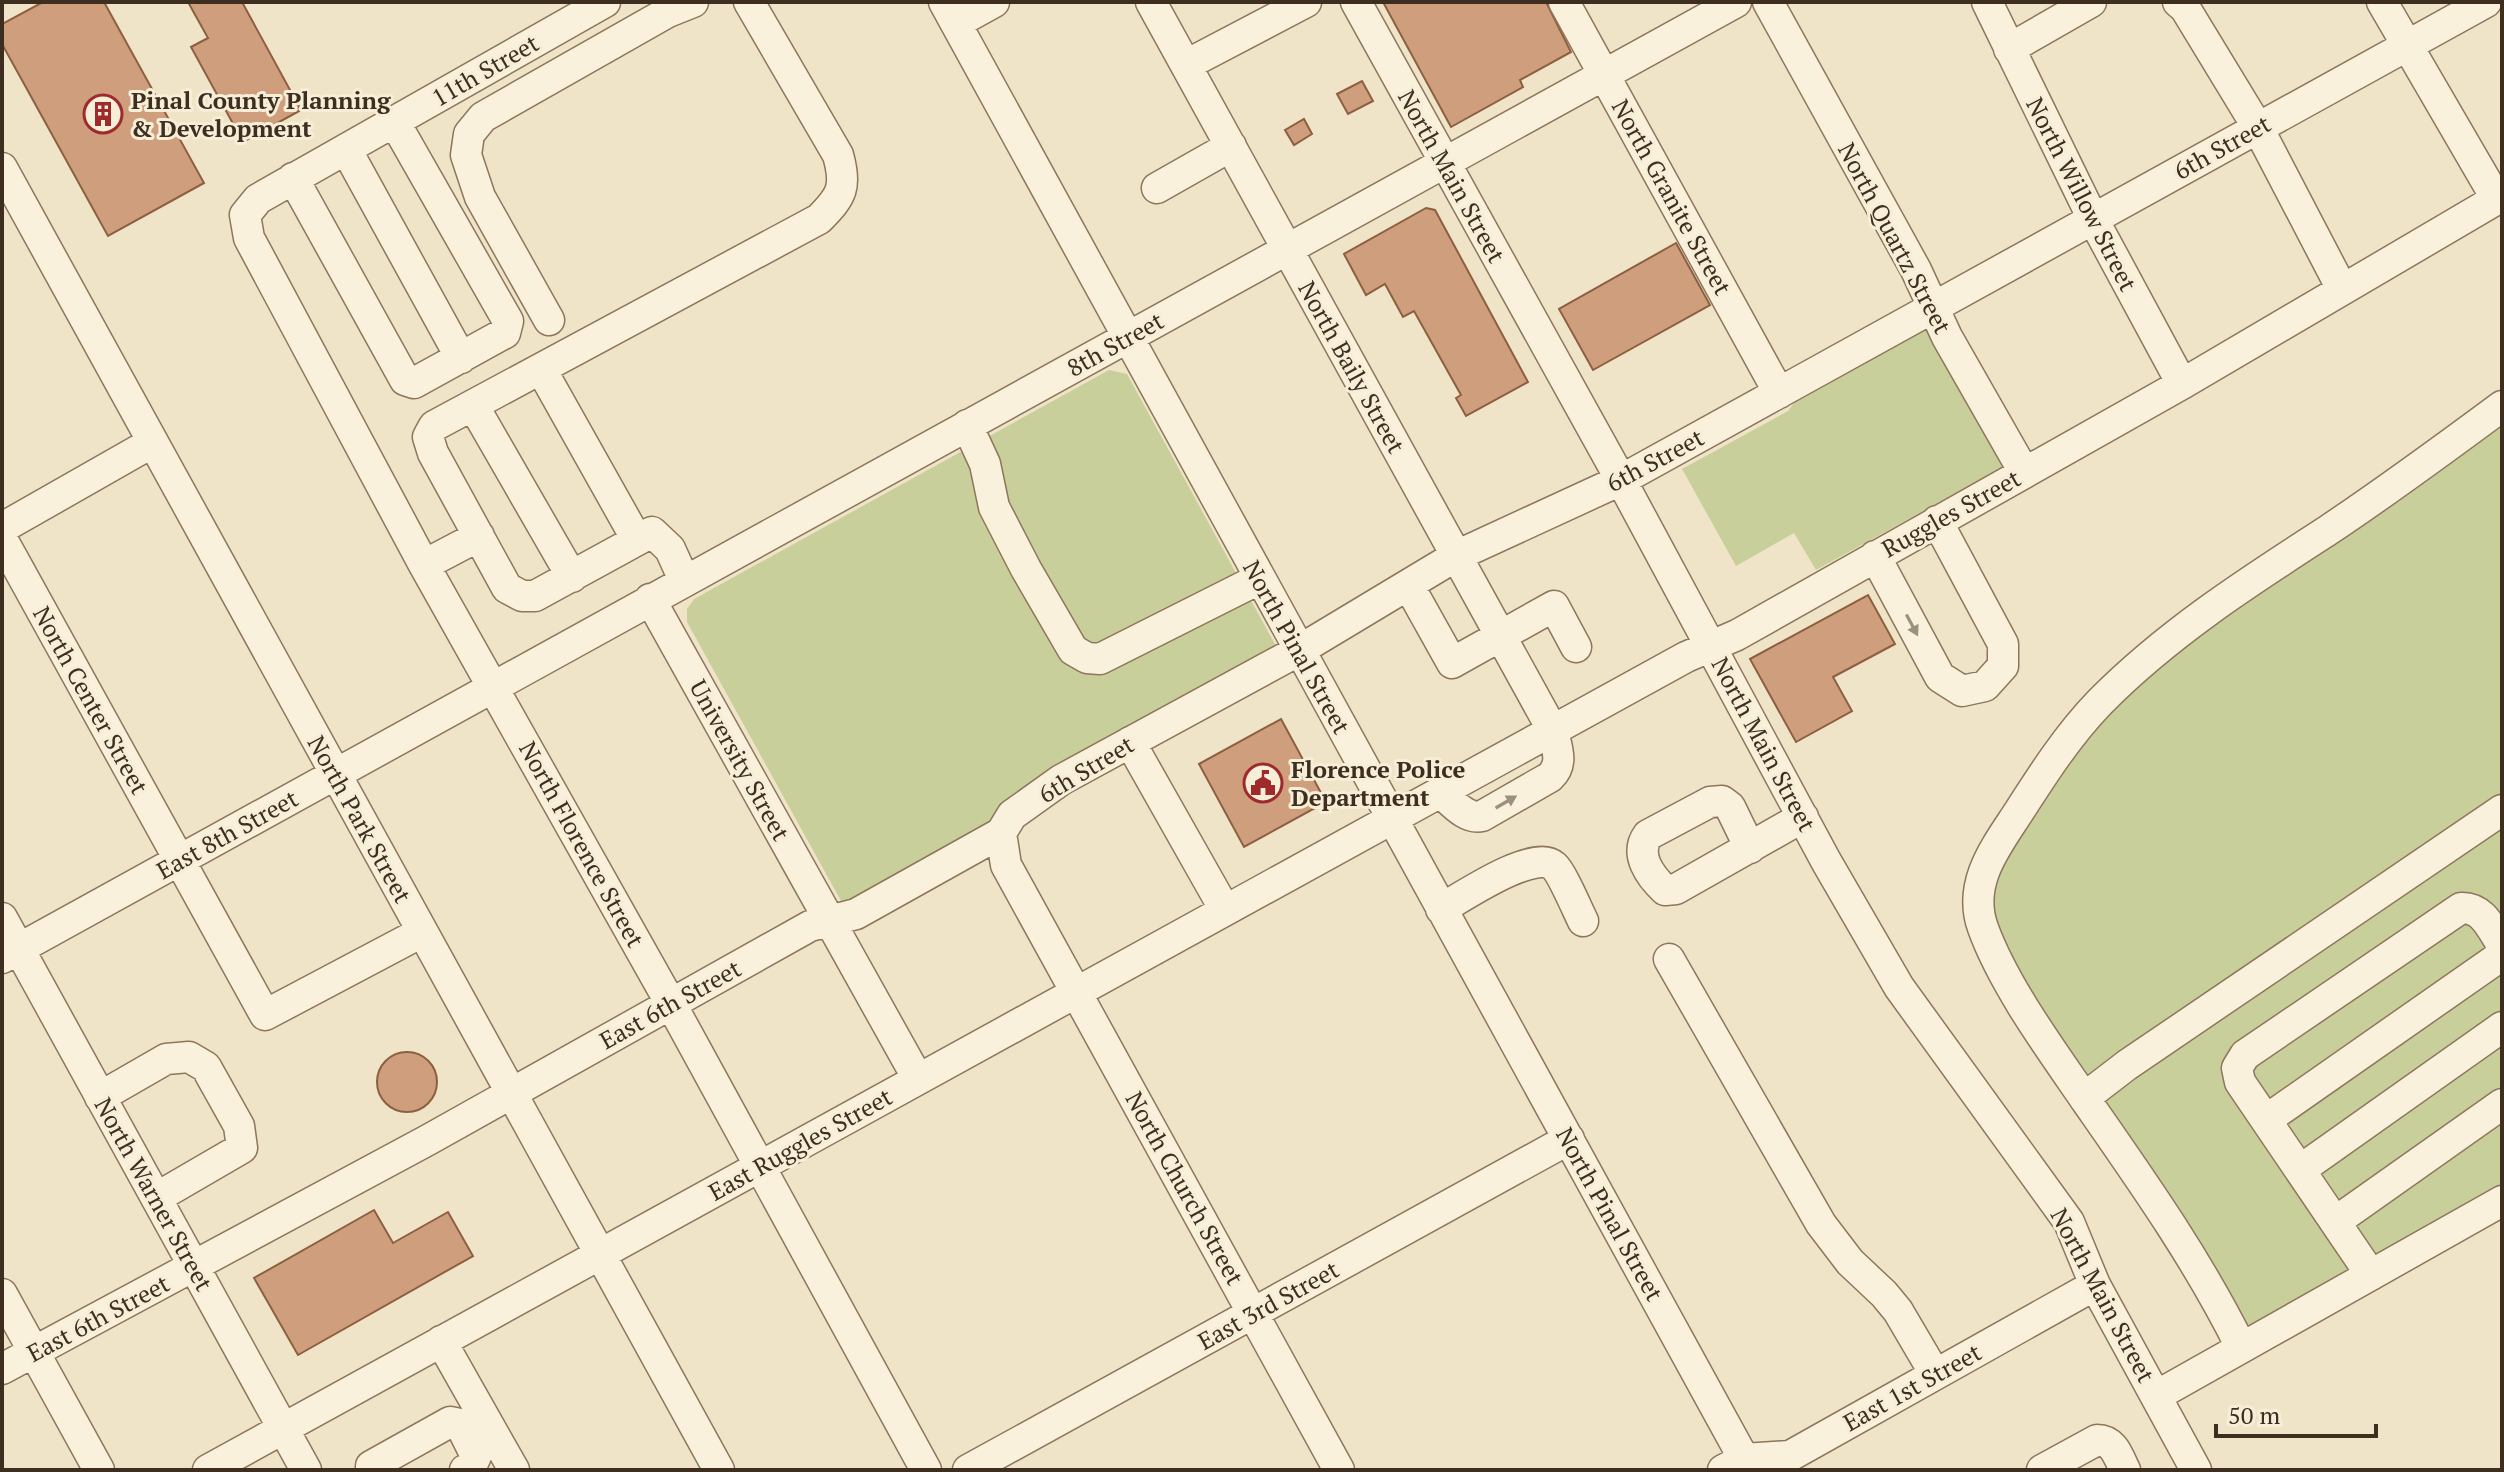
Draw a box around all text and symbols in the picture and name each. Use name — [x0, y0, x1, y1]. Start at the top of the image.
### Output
street label: 11th Street — [426, 26, 544, 113]
place label: Pinal County Planning & Development — [131, 84, 391, 144]
street label: North Main Street — [1391, 84, 1513, 268]
street label: North Willow Street — [2019, 92, 2145, 296]
building icon: Pinal County Planning & Development — [82, 93, 124, 135]
street label: North Granite Street — [1605, 93, 1739, 301]
street label: 6th Street — [2168, 107, 2276, 187]
street label: North Quartz Street — [1831, 137, 1959, 339]
street label: North Baily Street — [1291, 275, 1413, 459]
street label: 8th Street — [1061, 304, 1169, 384]
street label: 6th Street — [1601, 421, 1709, 499]
street label: Ruggles Street — [1876, 462, 2026, 564]
street label: North Pinal Street — [1236, 554, 1358, 740]
street label: North Center Street — [26, 600, 156, 800]
one-way arrow — [1904, 614, 1918, 636]
street label: North Main Street — [1705, 651, 1824, 837]
street label: University Street — [683, 674, 797, 846]
street label: 6th Street — [1032, 728, 1140, 810]
street label: North Park Street — [301, 730, 419, 909]
street label: North Florence Street — [512, 735, 652, 953]
place label: Florence Police Department — [1291, 753, 1465, 813]
public building icon: Florence Police Department — [1242, 762, 1284, 804]
street label: East 8th Street — [151, 782, 303, 886]
one-way arrow — [1494, 795, 1517, 809]
street label: East 6th Street — [594, 952, 746, 1056]
street label: East Ruggles Street — [703, 1080, 898, 1208]
street label: North Church Street — [1119, 1086, 1252, 1291]
street label: North Warner Street — [88, 1092, 221, 1297]
street label: North Pinal Street — [1549, 1121, 1671, 1307]
street label: North Main Street — [2044, 1202, 2163, 1388]
street label: East 3rd Street — [1192, 1253, 1344, 1357]
street label: East 6th Street — [21, 1267, 175, 1369]
street label: East 1st Street — [1837, 1336, 1987, 1438]
scale bar — [2216, 1388, 2376, 1438]
text: 50 m — [2228, 1399, 2280, 1431]

